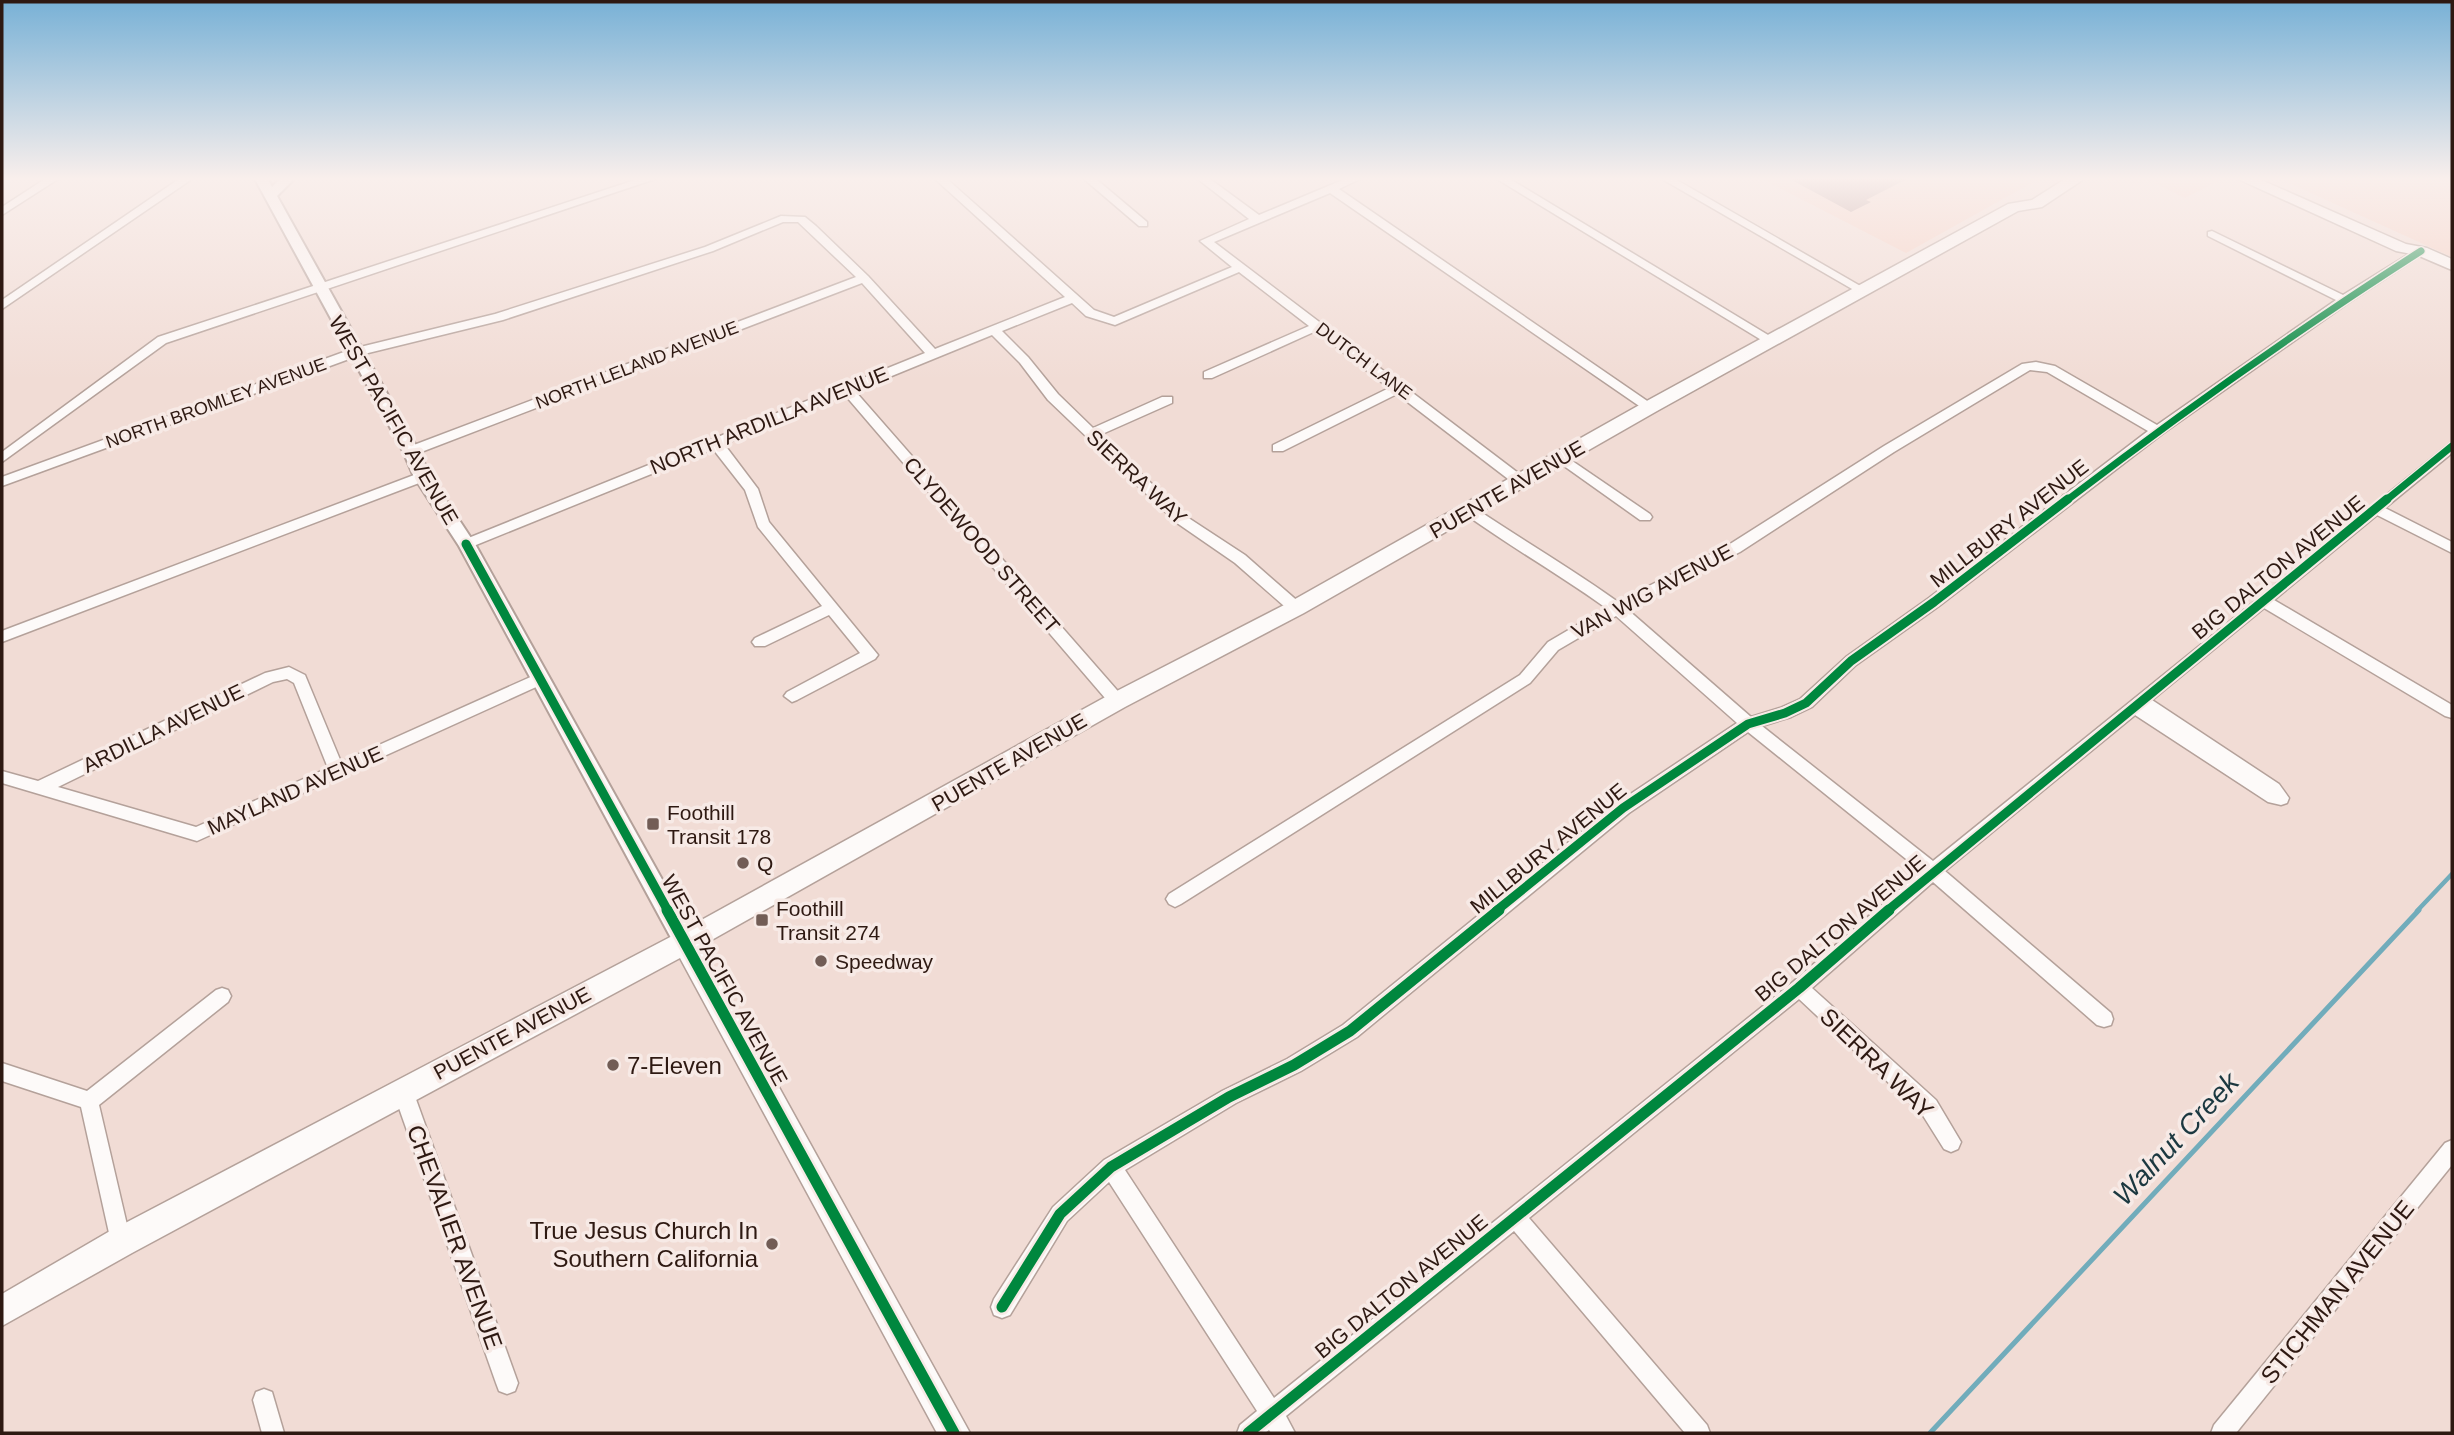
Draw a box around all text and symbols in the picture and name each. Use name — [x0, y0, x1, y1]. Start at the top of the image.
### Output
street label: WEST PACIFIC AVENUE — [325, 312, 463, 528]
street label: NORTH LELAND AVENUE — [533, 317, 741, 413]
street label: DUTCH LANE — [1312, 318, 1416, 404]
street label: NORTH BROMLEY AVENUE — [103, 354, 329, 452]
street label: NORTH ARDILLA AVENUE — [647, 362, 891, 478]
street label: SIERRA WAY — [1082, 425, 1192, 529]
street label: PUENTE AVENUE — [1426, 435, 1588, 543]
street label: CLYDEWOOD STREET — [900, 453, 1065, 638]
street label: MILLBURY AVENUE — [1926, 454, 2092, 592]
street label: BIG DALTON AVENUE — [2187, 490, 2369, 644]
street label: VAN WIG AVENUE — [1568, 539, 1736, 643]
street label: ARDILLA AVENUE — [79, 679, 247, 777]
street label: PUENTE AVENUE — [928, 708, 1090, 816]
street label: MAYLAND AVENUE — [204, 741, 386, 839]
street label: MILLBURY AVENUE — [1465, 778, 1631, 918]
place label: Foothill Transit 178 — [667, 801, 771, 848]
marker: Foothill Transit 178 — [645, 816, 661, 832]
street label: BIG DALTON AVENUE — [1750, 850, 1930, 1006]
place label: Q — [757, 852, 773, 875]
marker: Q — [735, 855, 751, 871]
street label: WEST PACIFIC AVENUE — [658, 871, 792, 1089]
place label: Foothill Transit 274 — [776, 897, 881, 944]
marker: Foothill Transit 274 — [754, 912, 770, 928]
place label: Speedway — [835, 950, 934, 973]
marker: Speedway — [813, 953, 829, 969]
street label: PUENTE AVENUE — [429, 982, 595, 1084]
street label: SIERRA WAY — [1815, 1002, 1939, 1124]
place label: 7-Eleven — [627, 1052, 722, 1079]
marker: 7-Eleven — [605, 1057, 621, 1073]
water label: Walnut Creek — [2107, 1065, 2246, 1211]
street label: CHEVALIER AVENUE — [402, 1121, 508, 1353]
street label: STICHMAN AVENUE — [2255, 1195, 2419, 1389]
street label: BIG DALTON AVENUE — [1310, 1209, 1492, 1363]
place label: True Jesus Church In Southern California — [529, 1217, 759, 1272]
marker: True Jesus Church In Southern California — [764, 1236, 780, 1252]

